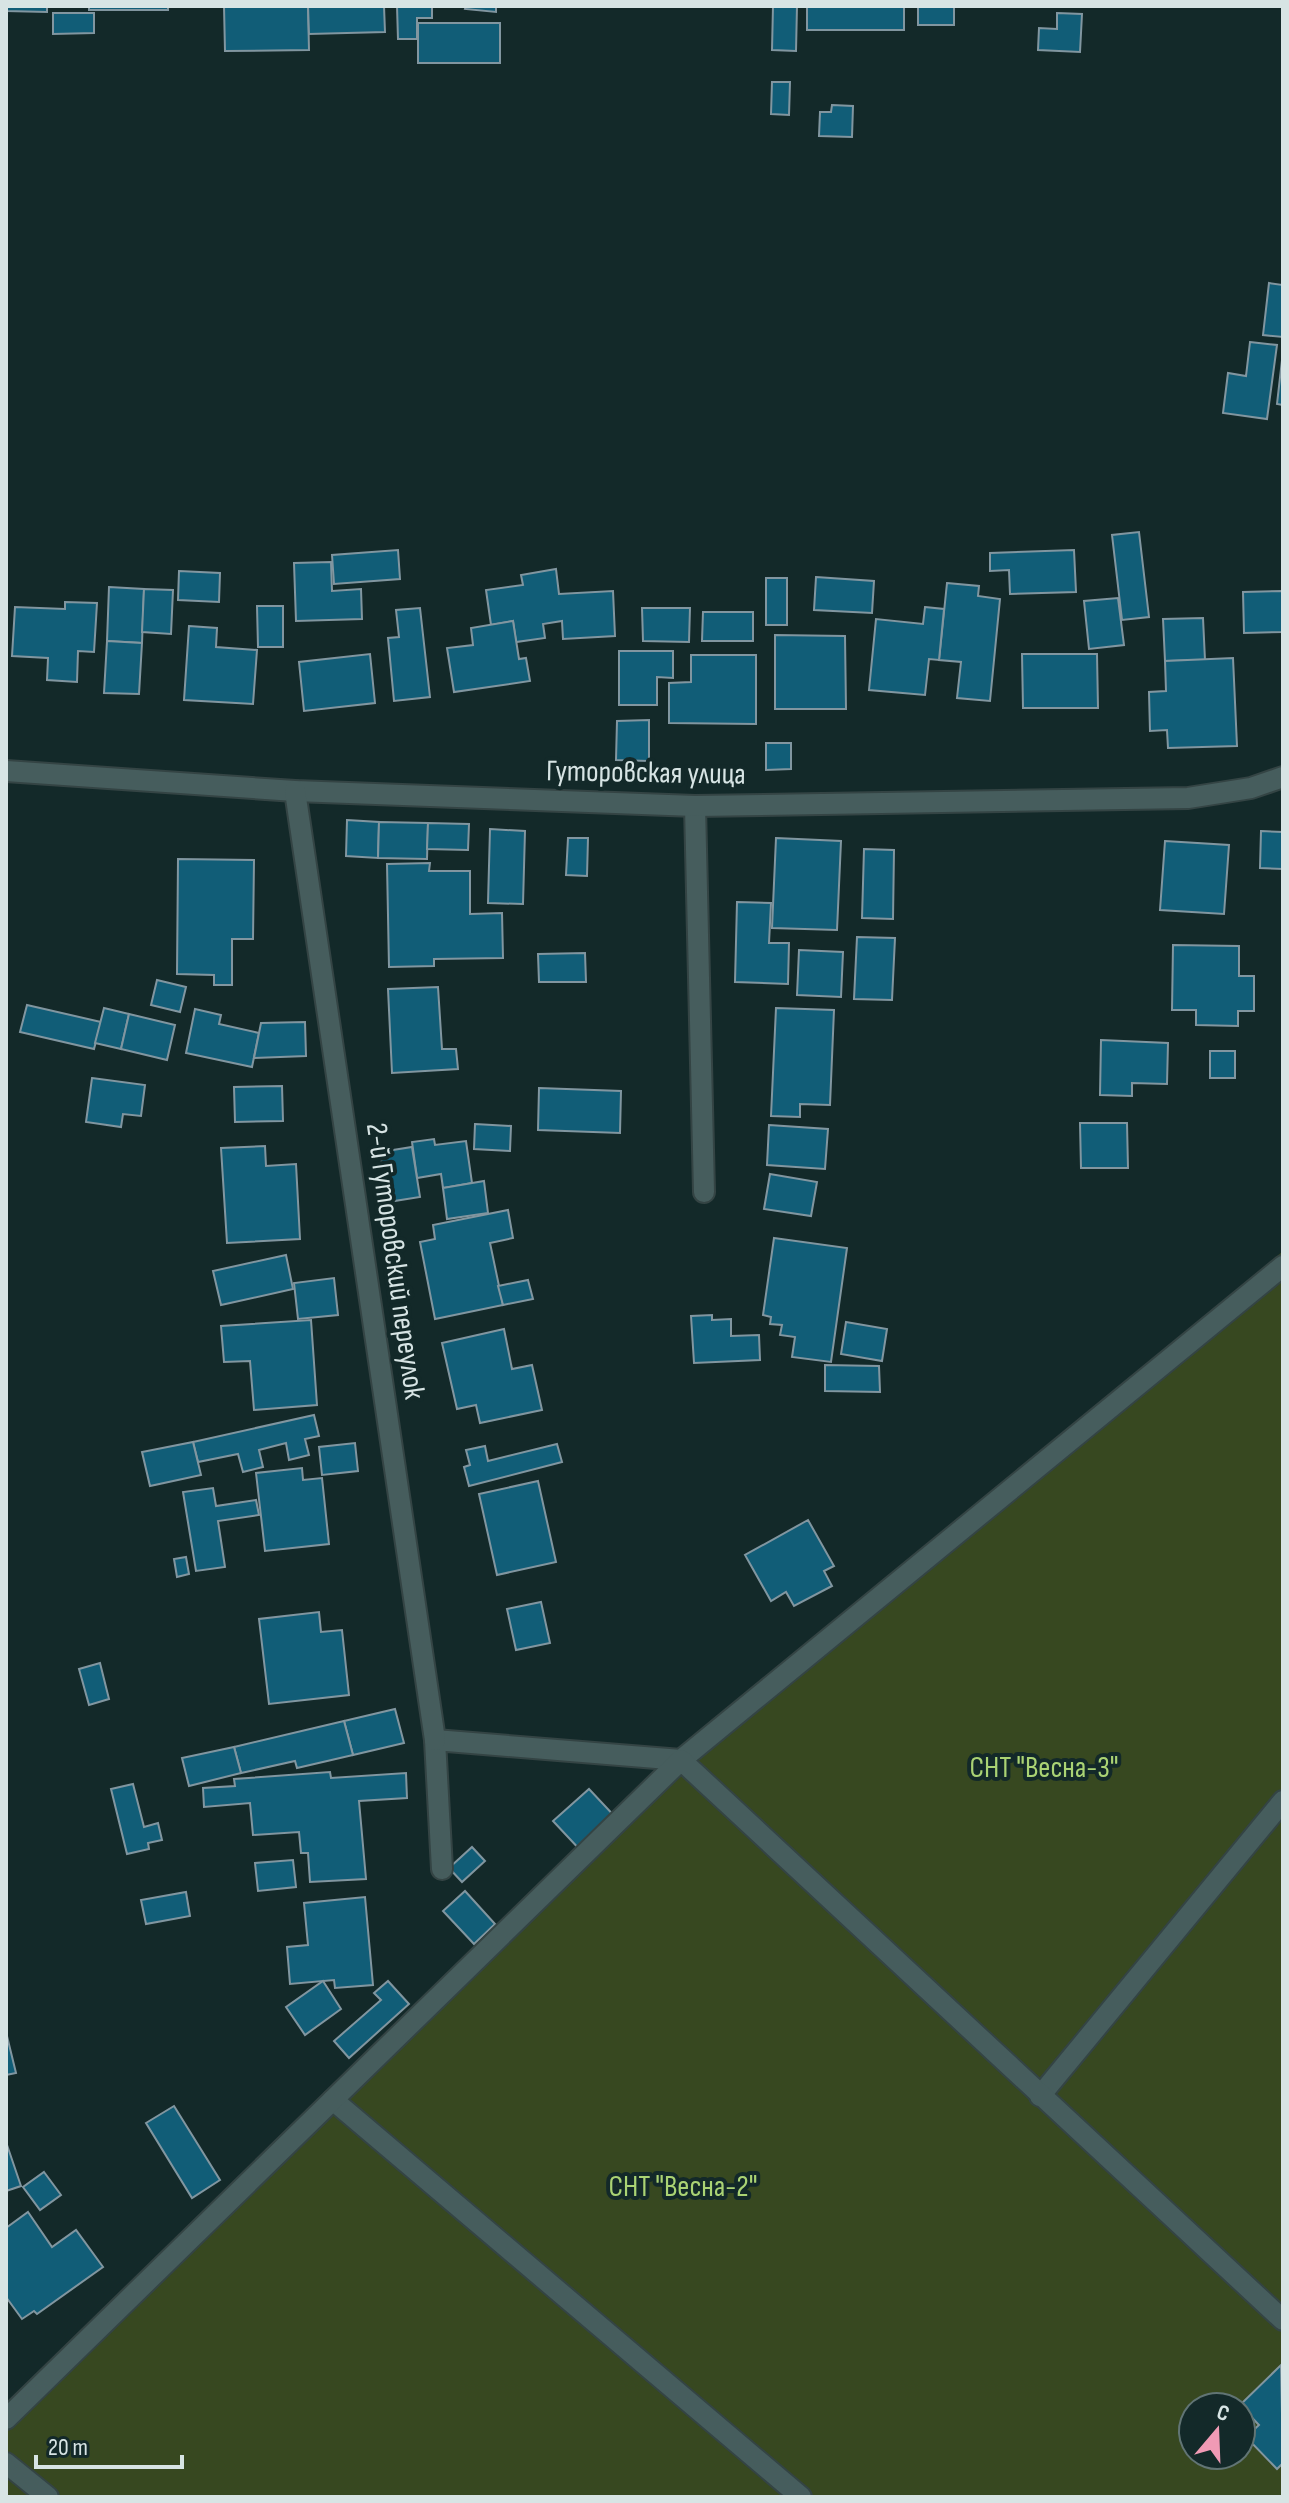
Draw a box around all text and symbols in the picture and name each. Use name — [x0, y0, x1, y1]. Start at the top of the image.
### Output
street label: Гуторовская улица — [546, 753, 746, 793]
street label: 2-й Гуторовский переулок — [358, 1120, 432, 1402]
park label: СНТ "Весна-3" — [970, 1750, 1118, 1786]
park label: СНТ "Весна-2" — [609, 2169, 757, 2205]
north arrow — [1177, 2391, 1257, 2471]
text: С — [1213, 2399, 1233, 2428]
scale bar — [36, 2419, 182, 2469]
text: 20 m — [48, 2433, 88, 2462]

